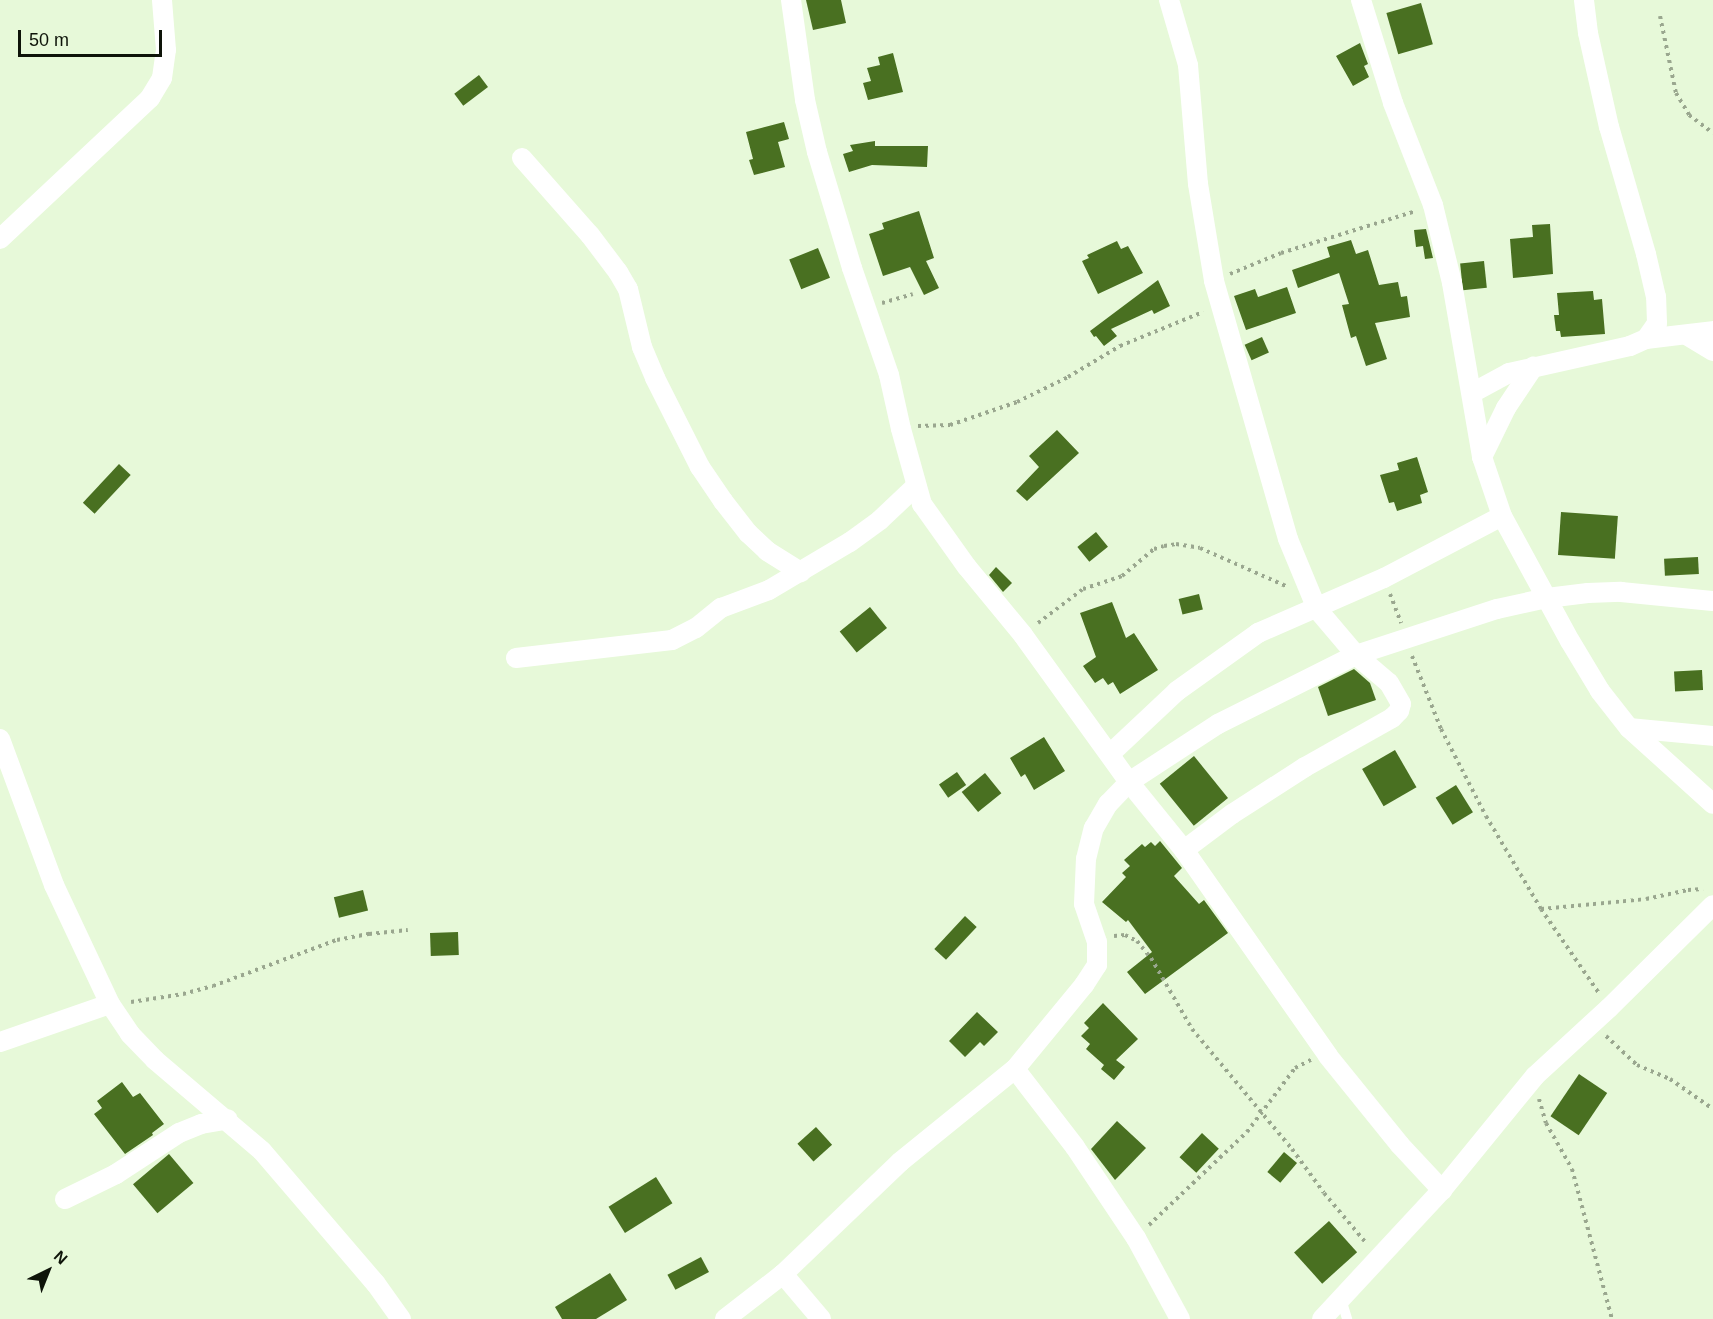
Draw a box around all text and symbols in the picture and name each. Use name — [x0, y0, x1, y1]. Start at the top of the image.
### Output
scale bar — [21, 18, 165, 56]
text: 50 m — [29, 30, 69, 50]
north arrow — [18, 1241, 78, 1301]
text: N — [51, 1247, 71, 1268]

